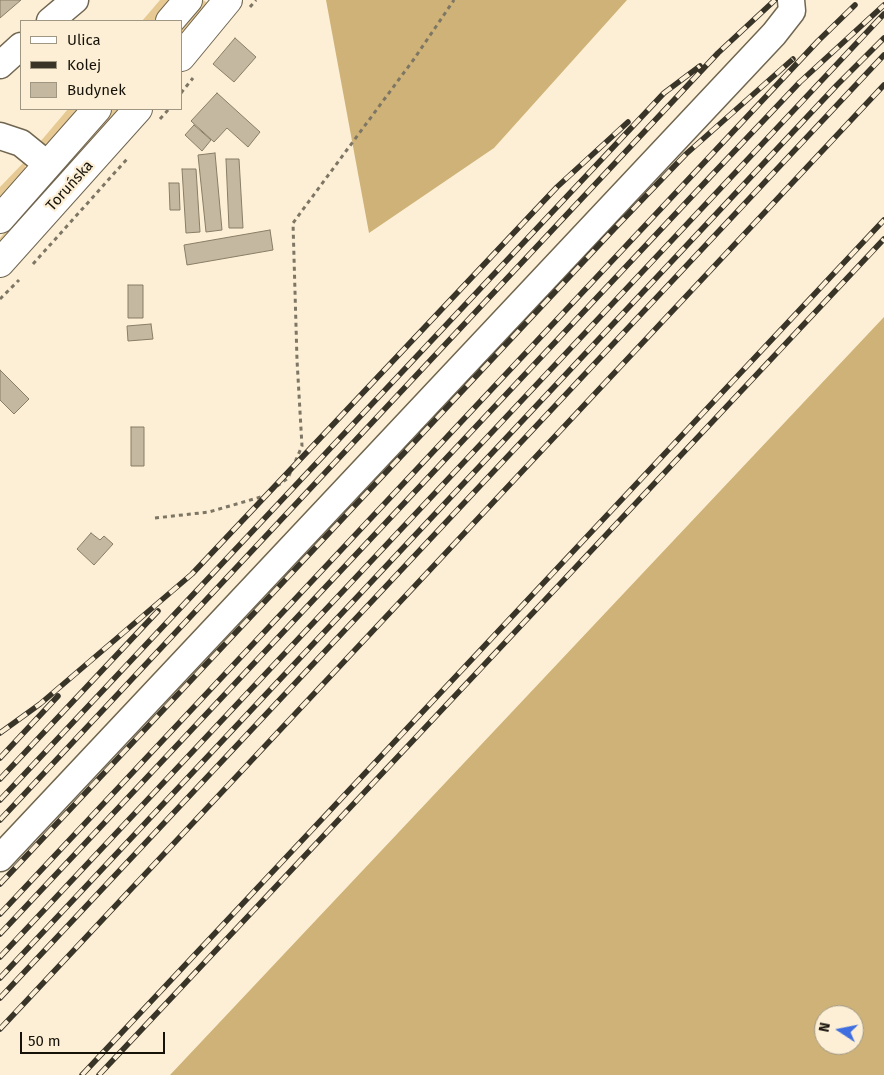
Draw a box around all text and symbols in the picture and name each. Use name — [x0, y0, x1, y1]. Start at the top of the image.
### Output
legend — [20, 20, 182, 110]
text: Ulica — [67, 31, 101, 49]
text: Kolej — [67, 56, 101, 74]
text: Budynek — [67, 81, 126, 99]
street label: Toruńska — [43, 157, 97, 215]
north arrow — [814, 1005, 864, 1055]
text: N — [816, 1021, 834, 1033]
scale bar — [22, 1022, 168, 1054]
text: 50 m — [28, 1032, 61, 1050]

